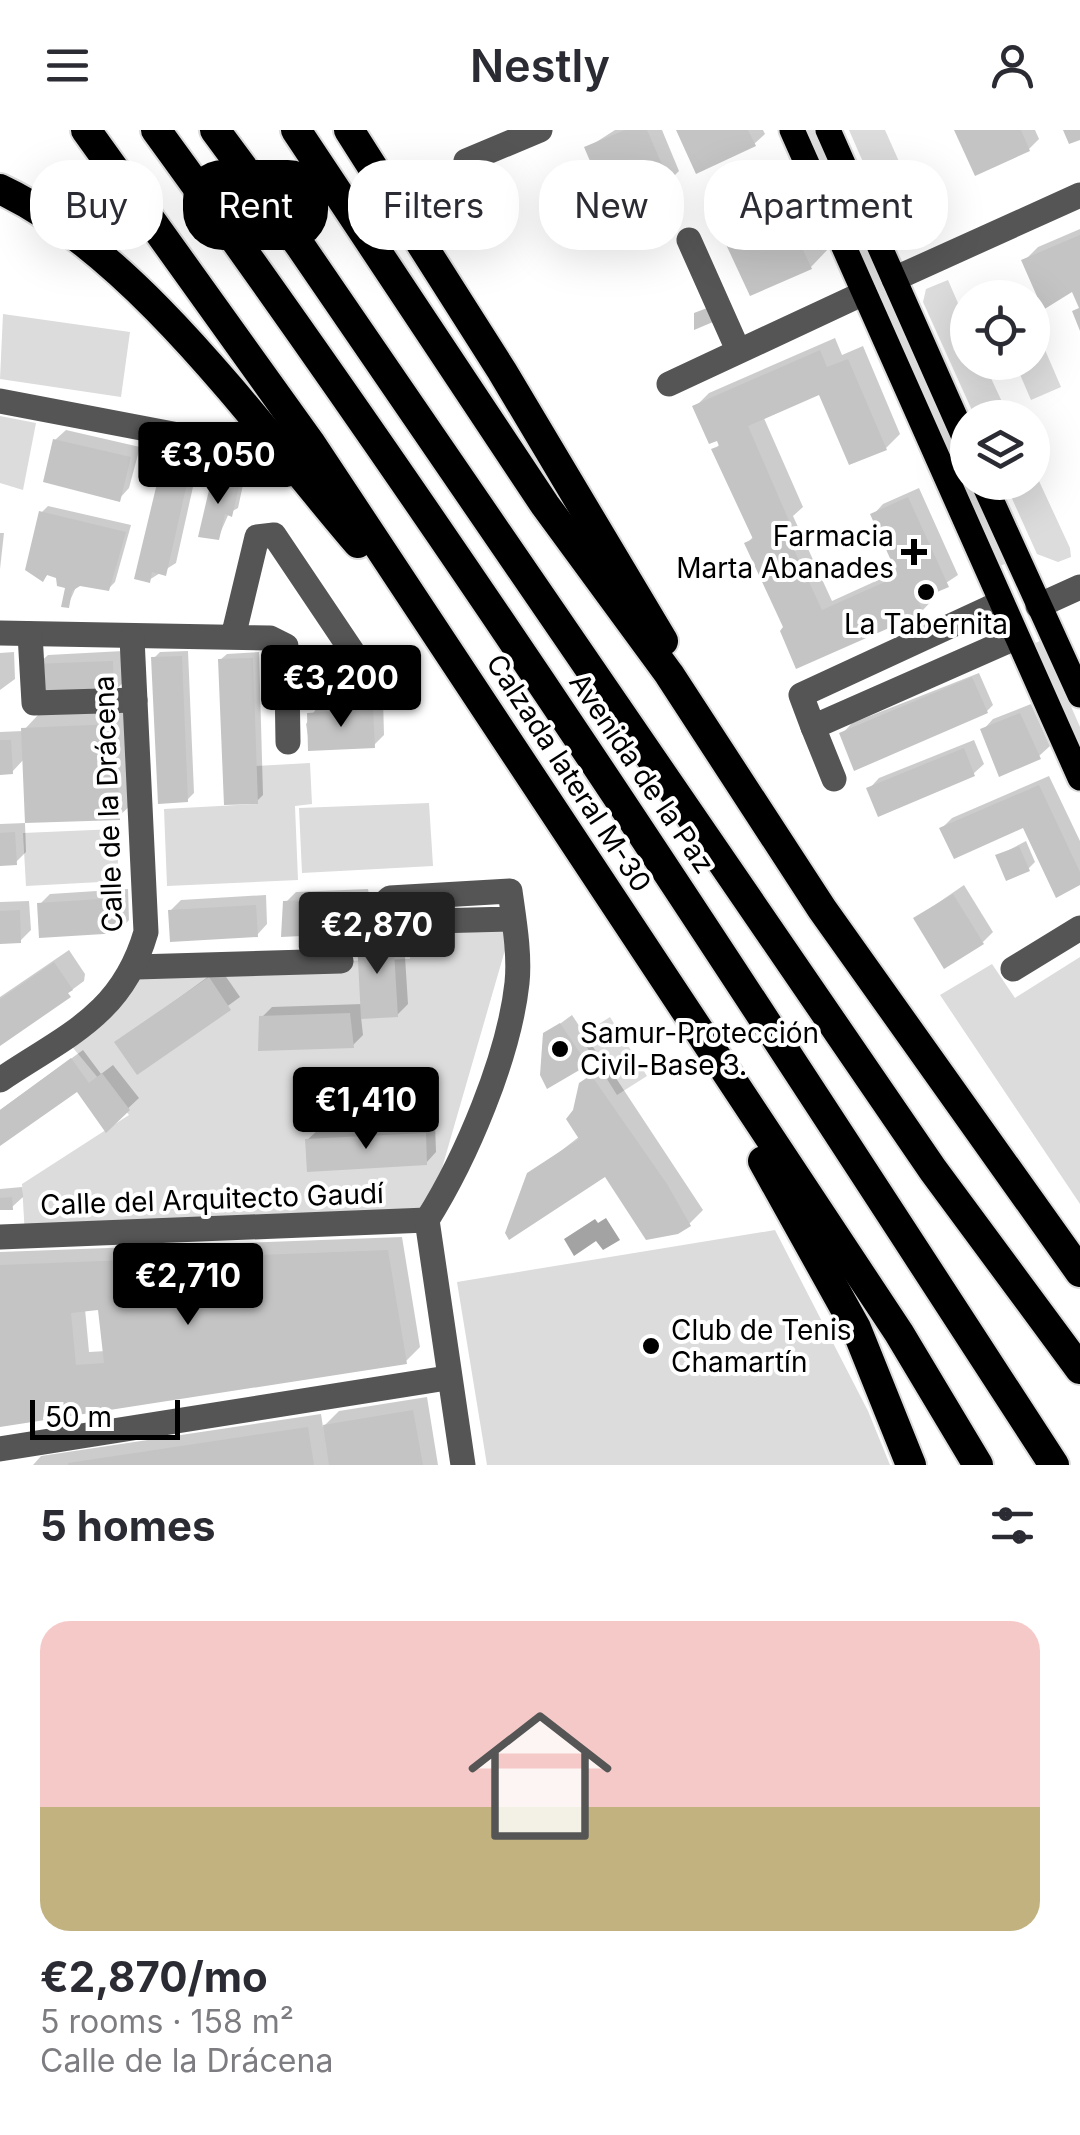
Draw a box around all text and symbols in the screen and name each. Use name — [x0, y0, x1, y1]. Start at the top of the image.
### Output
icon: menu — [40, 38, 95, 93]
text: Nestly — [470, 38, 610, 93]
icon: person — [985, 38, 1040, 93]
chip: Buy — [30, 160, 163, 250]
chip: Rent — [183, 160, 328, 250]
chip: Filters — [348, 160, 519, 250]
chip: New — [539, 160, 684, 250]
chip: Apartment — [704, 160, 948, 250]
map controls — [950, 280, 1050, 500]
button: locate — [950, 280, 1050, 380]
button: layers — [950, 400, 1050, 500]
pin: €3,050 — [137, 422, 299, 507]
text: €3,050 — [160, 435, 276, 474]
place label: Farmacia Marta Abanades — [676, 519, 894, 585]
marker: Farmacia Marta Abanades — [903, 541, 925, 563]
marker: La Tabernita — [915, 581, 937, 603]
place label: La Tabernita — [844, 607, 1008, 641]
pin: €3,200 — [260, 645, 422, 730]
street label: Calzada lateral M-30 — [479, 648, 659, 898]
text: €3,200 — [283, 658, 399, 697]
street label: Avenida de la Paz — [563, 667, 721, 879]
street label: Calle de la Drácena — [87, 675, 129, 933]
pin: €2,870 — [296, 892, 458, 977]
text: €2,870 — [321, 905, 433, 944]
place label: Samur-Protección Civil-Base 3. — [580, 1016, 819, 1082]
marker: Samur-Protección Civil-Base 3. — [549, 1038, 571, 1060]
pin: €1,410 — [285, 1067, 447, 1152]
text: €1,410 — [315, 1080, 417, 1119]
street label: Calle del Arquitecto Gaudí — [40, 1176, 385, 1222]
pin: €2,710 — [107, 1243, 269, 1328]
text: €2,710 — [135, 1256, 241, 1295]
place label: Club de Tenis Chamartín — [671, 1313, 851, 1379]
marker: Club de Tenis Chamartín — [640, 1335, 662, 1357]
scale bar — [30, 1395, 180, 1440]
text: 50 m — [45, 1400, 112, 1434]
icon: filters — [985, 1498, 1040, 1553]
text: 5 homes — [40, 1500, 216, 1551]
icon: home — [450, 1686, 630, 1866]
text: €2,870/mo — [40, 1951, 268, 2002]
text: 5 rooms · 158 m² — [40, 2002, 294, 2041]
text: Calle de la Drácena — [40, 2041, 333, 2080]

